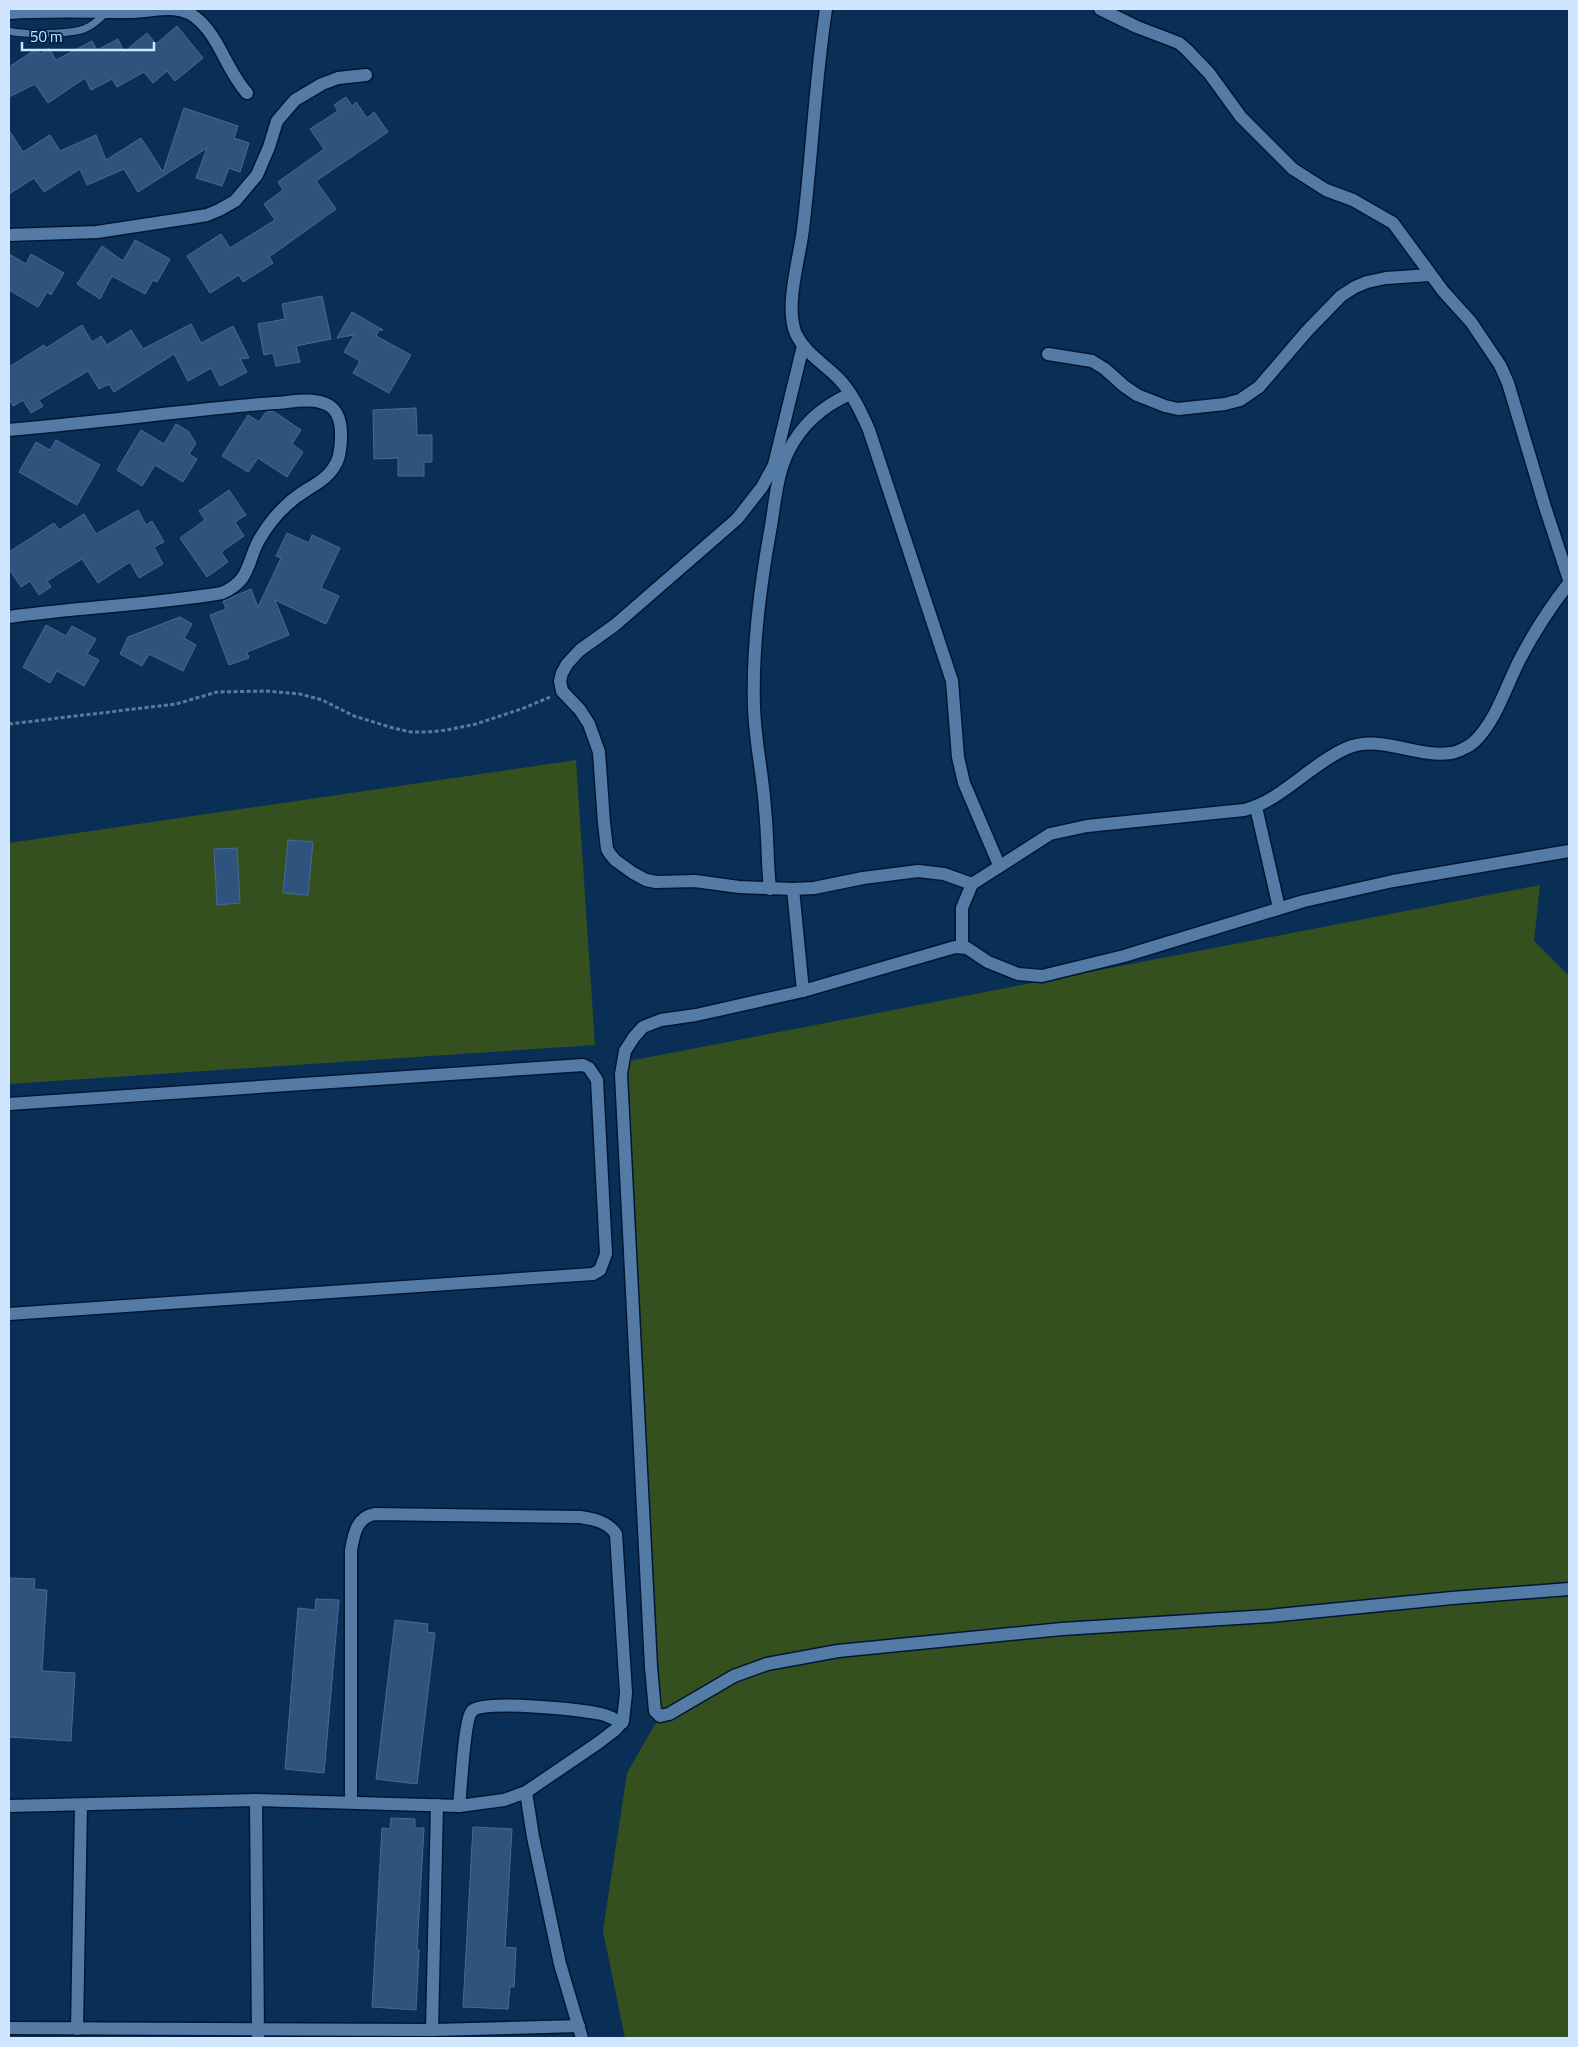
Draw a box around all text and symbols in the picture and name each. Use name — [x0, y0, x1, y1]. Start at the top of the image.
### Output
scale bar — [22, 20, 155, 52]
text: 50 m — [30, 25, 63, 48]

